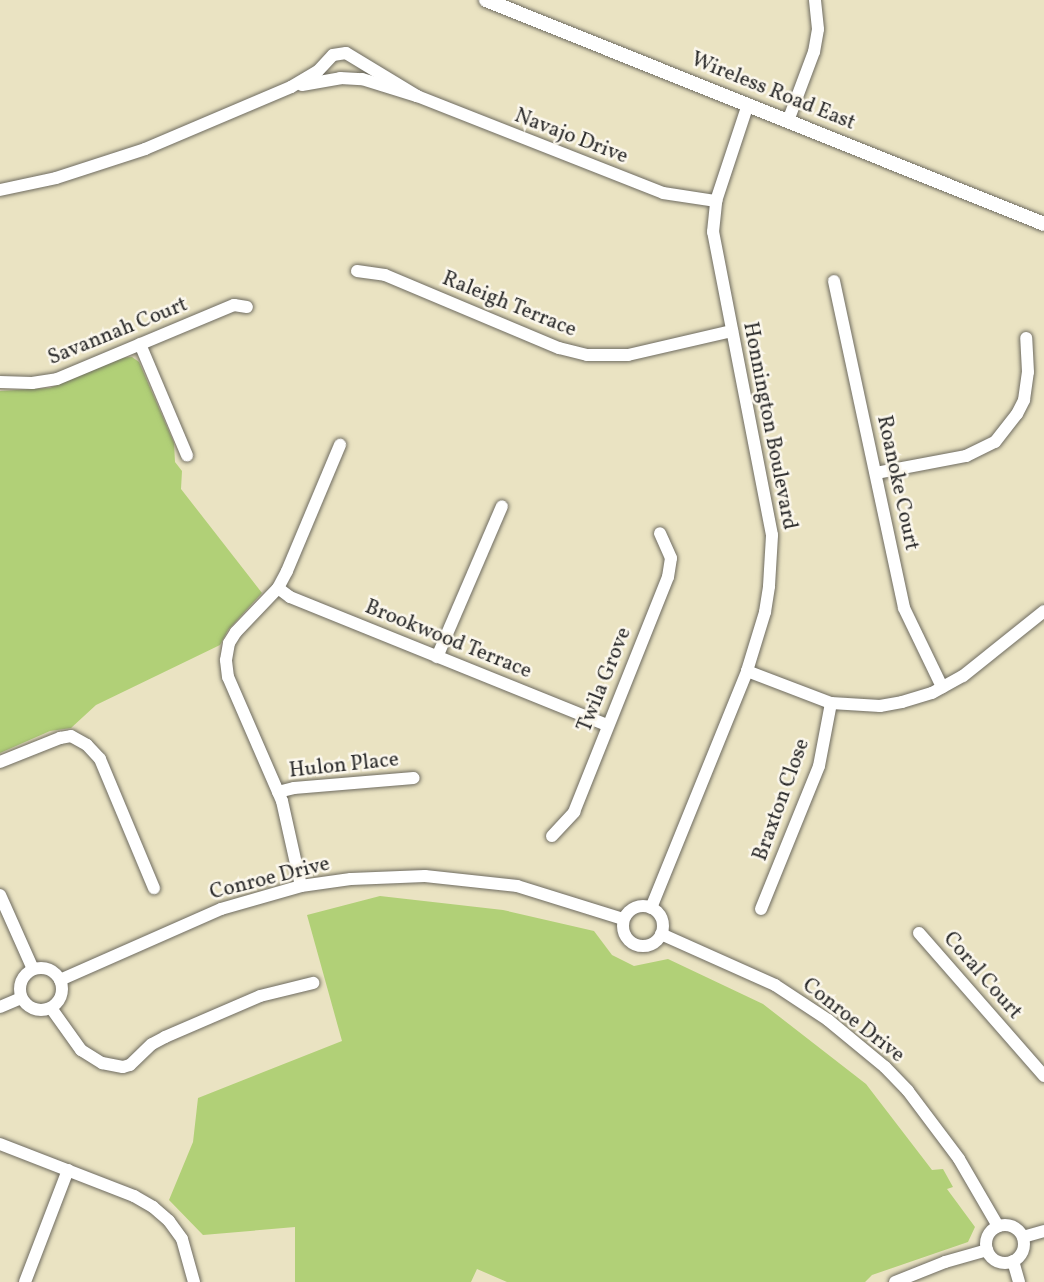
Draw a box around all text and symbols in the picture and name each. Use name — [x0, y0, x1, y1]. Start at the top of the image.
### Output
street label: Wireless Road East — [687, 48, 859, 136]
street label: Navajo Drive — [511, 104, 631, 170]
street label: Raleigh Terrace — [438, 267, 580, 343]
street label: Savannah Court — [45, 293, 191, 371]
street label: Honnington Boulevard — [736, 320, 802, 532]
street label: Roanoke Court — [870, 413, 924, 553]
street label: Brookwood Terrace — [361, 595, 535, 685]
street label: Twila Grove — [573, 624, 637, 736]
street label: Braxton Close — [748, 735, 816, 865]
street label: Hulon Place — [288, 748, 400, 784]
street label: Conroe Drive — [207, 852, 333, 906]
street label: Coral Court — [937, 927, 1027, 1025]
street label: Conroe Drive — [797, 973, 909, 1069]

